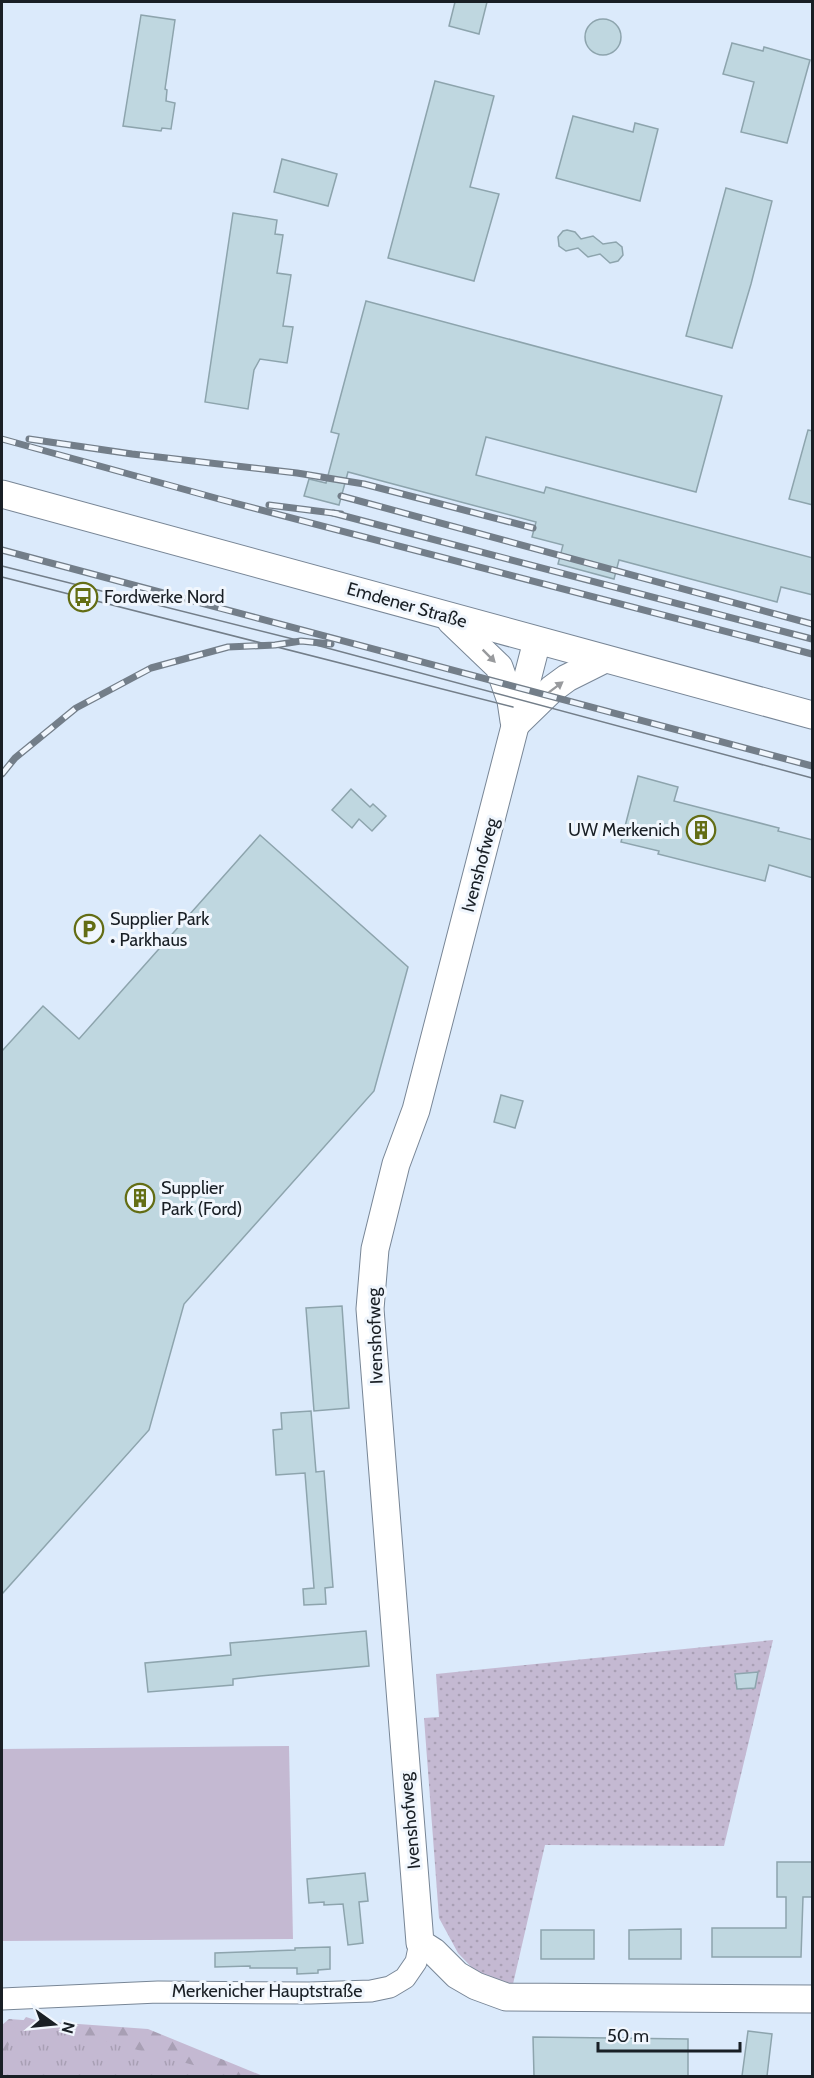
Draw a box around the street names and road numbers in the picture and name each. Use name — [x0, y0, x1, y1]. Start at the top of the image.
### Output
street label: Emdener Straße — [344, 577, 470, 633]
street label: Ivenshofweg — [457, 815, 503, 914]
street label: Ivenshofweg — [362, 1286, 388, 1385]
street label: Ivenshofweg — [395, 1771, 425, 1870]
street label: Merkenicher Hauptstraße — [172, 1980, 362, 2002]

